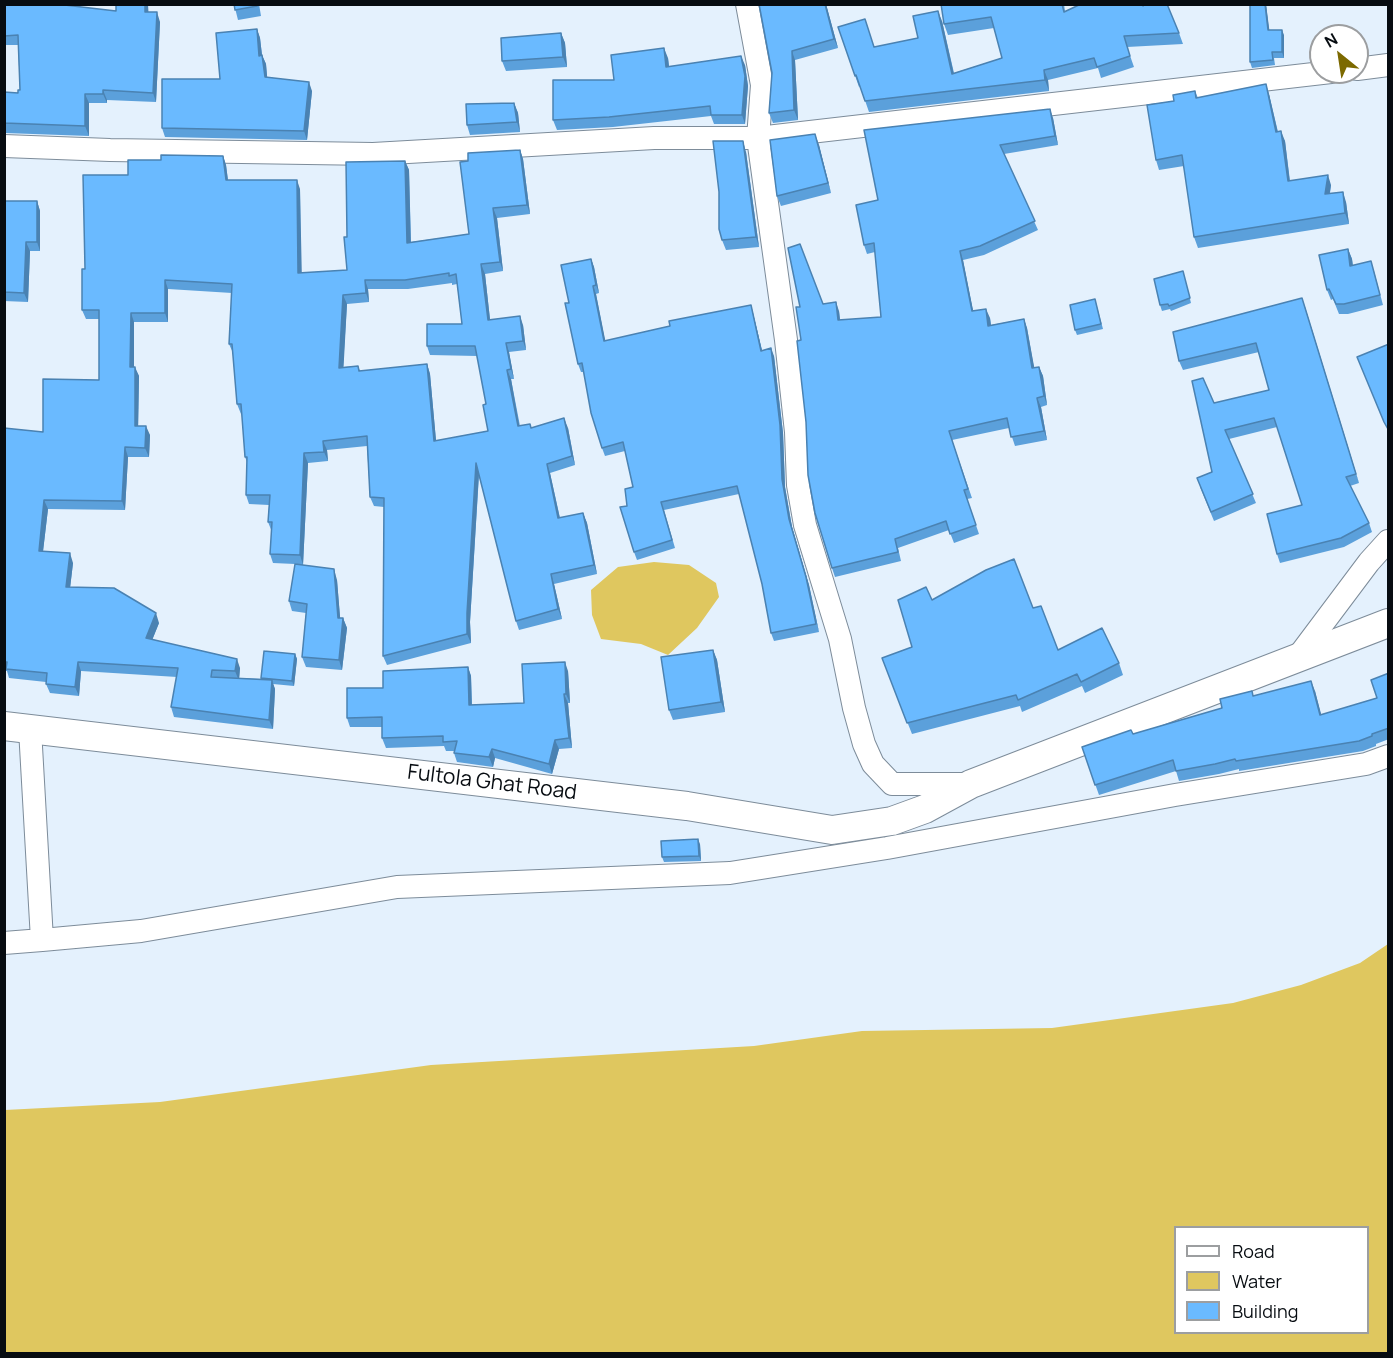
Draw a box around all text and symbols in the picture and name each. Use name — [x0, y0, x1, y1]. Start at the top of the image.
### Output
north arrow — [1309, 24, 1369, 84]
text: N — [1321, 28, 1341, 53]
street label: Fultola Ghat Road — [406, 760, 578, 806]
legend — [1174, 1226, 1369, 1334]
text: Road — [1232, 1239, 1275, 1263]
text: Water — [1232, 1269, 1282, 1293]
text: Building — [1232, 1299, 1298, 1323]

